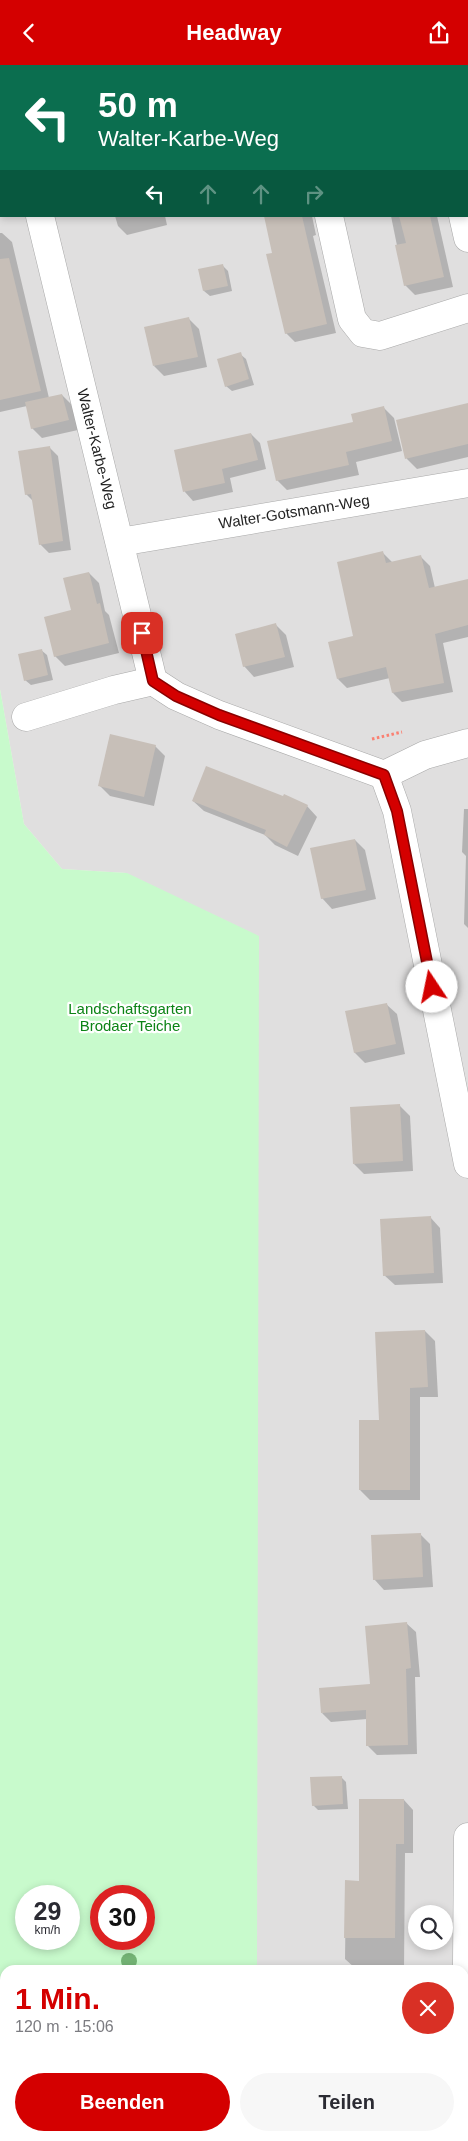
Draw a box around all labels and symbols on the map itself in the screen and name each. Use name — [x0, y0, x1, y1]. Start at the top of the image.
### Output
street label: Walter-Karbe-Weg — [74, 387, 121, 511]
street label: Walter-Gotsmann-Weg — [217, 491, 371, 532]
pin — [121, 612, 163, 654]
position arrow — [405, 960, 457, 1012]
park label: Landschaftsgarten Brodaer Teiche — [68, 1000, 192, 1034]
speed limit sign: 30 — [90, 1885, 155, 1950]

